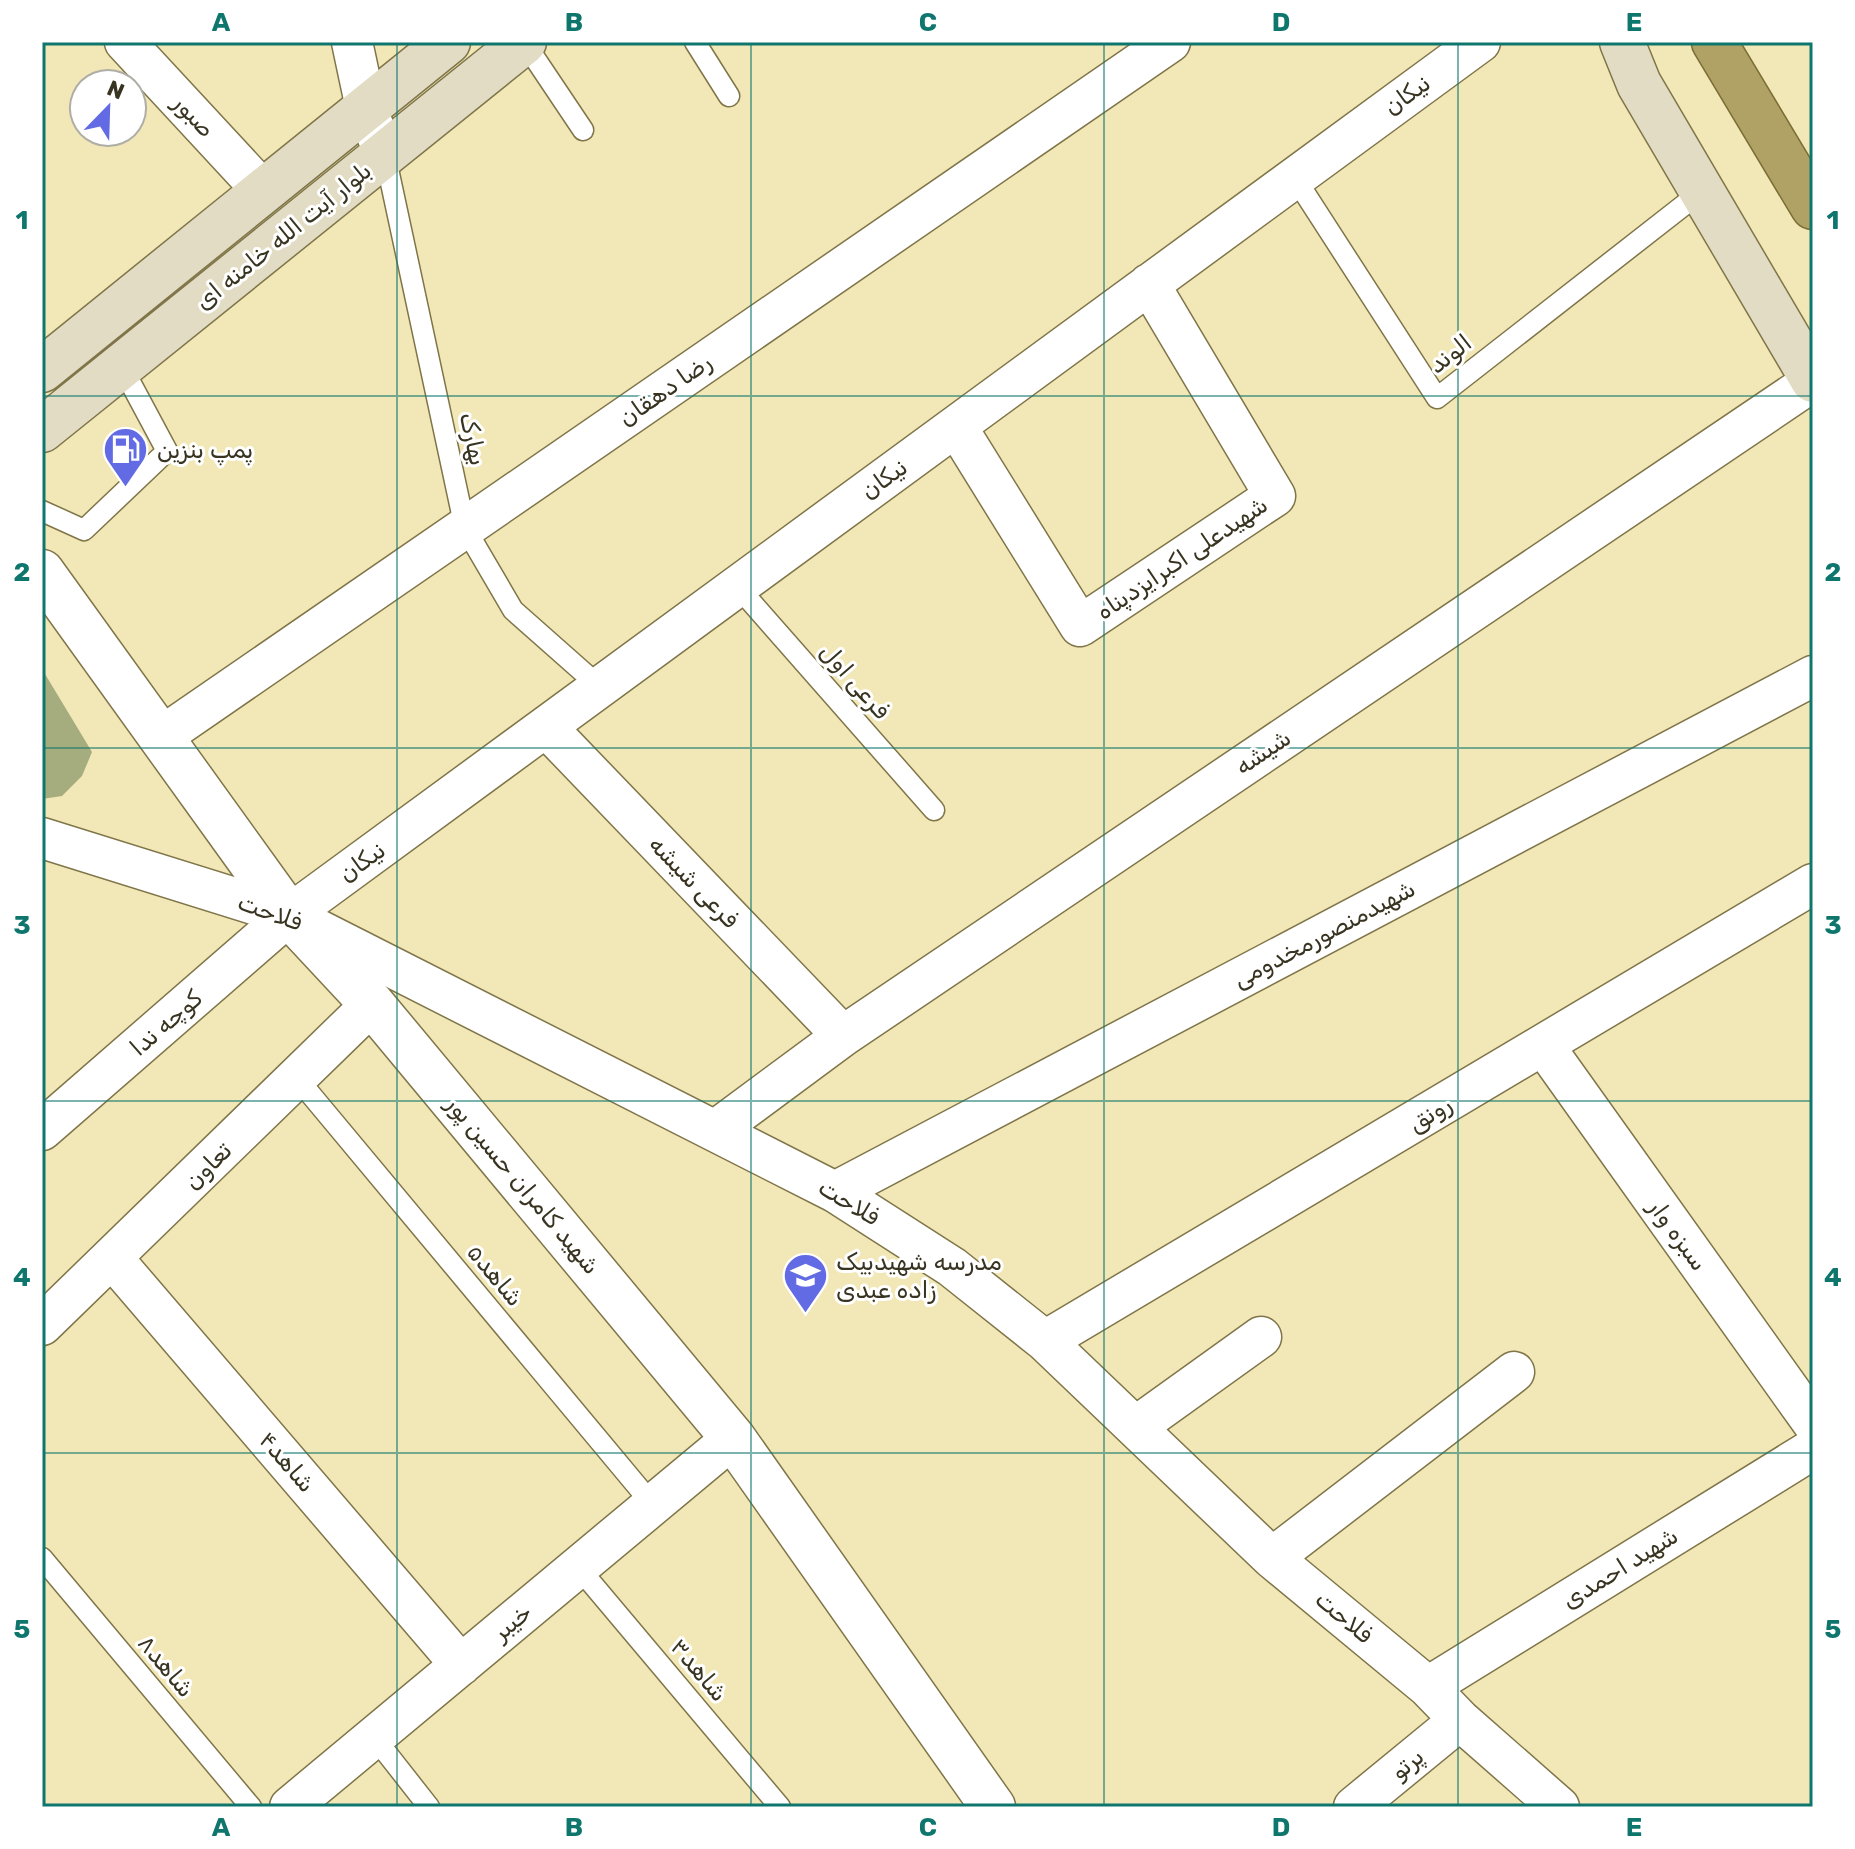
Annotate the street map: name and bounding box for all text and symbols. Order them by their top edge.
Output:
text: A [212,7,231,38]
text: B [565,7,583,38]
text: C [919,7,937,38]
text: D [1272,7,1290,38]
text: E [1626,7,1642,38]
north arrow [68,68,148,148]
street label: نیکان [1378,69,1436,121]
text: N [103,75,128,106]
street label: صبور [166,87,221,143]
street label: بلوار آیت الله خامنه ای [189,156,377,316]
text: 1 [16,205,28,236]
text: 1 [1827,205,1839,236]
street label: الوند [1423,329,1477,379]
street label: رضا دهقان [613,348,717,432]
street label: بهارک [454,410,492,468]
fuel station icon: پمپ بنزین [102,426,150,489]
place label: پمپ بنزین [157,436,253,466]
street label: نیکان [855,453,913,505]
street label: شهیدعلی اکبرایزدپناه [1091,490,1274,627]
text: 2 [14,557,30,588]
text: 2 [1825,557,1841,588]
street label: فرعی اول [814,637,896,725]
street label: شیشه [1230,723,1296,781]
street label: فرعی شیشه [643,830,745,934]
street label: نیکان [333,836,391,888]
street label: شهیدمنصورمخدومی [1228,874,1420,994]
street label: فلاحت [234,887,306,937]
text: 3 [13,910,31,941]
text: 3 [1824,910,1842,941]
street label: کوچه ندا [124,984,208,1062]
street label: شهید کامران حسین پور [438,1089,606,1281]
street label: رونق [1403,1090,1457,1138]
street label: تعاون [178,1136,238,1196]
street label: فلاحت [813,1173,885,1231]
street label: سبزه وار [1642,1192,1713,1276]
street label: شاهد۵ [461,1238,529,1312]
place label: مدرسه شهیدبیک زاده عبدی [836,1248,1002,1304]
school or university icon: مدرسه شهیدبیک زاده عبدی [781,1252,829,1315]
text: 4 [13,1262,31,1293]
text: 4 [1824,1262,1842,1293]
street label: شاهد۴ [253,1426,321,1498]
street label: شهید احمدی [1557,1521,1683,1615]
street label: فلاحت [1310,1585,1378,1649]
street label: خیبر [485,1598,537,1648]
text: 5 [14,1614,30,1645]
text: 5 [1825,1614,1841,1645]
street label: شاهد۸ [132,1629,200,1703]
street label: شاهد۳ [665,1633,733,1707]
street label: پرتو [1385,1742,1431,1787]
text: A [212,1812,231,1843]
text: B [565,1812,583,1843]
text: C [919,1812,937,1843]
text: D [1272,1812,1290,1843]
text: E [1626,1812,1642,1843]

